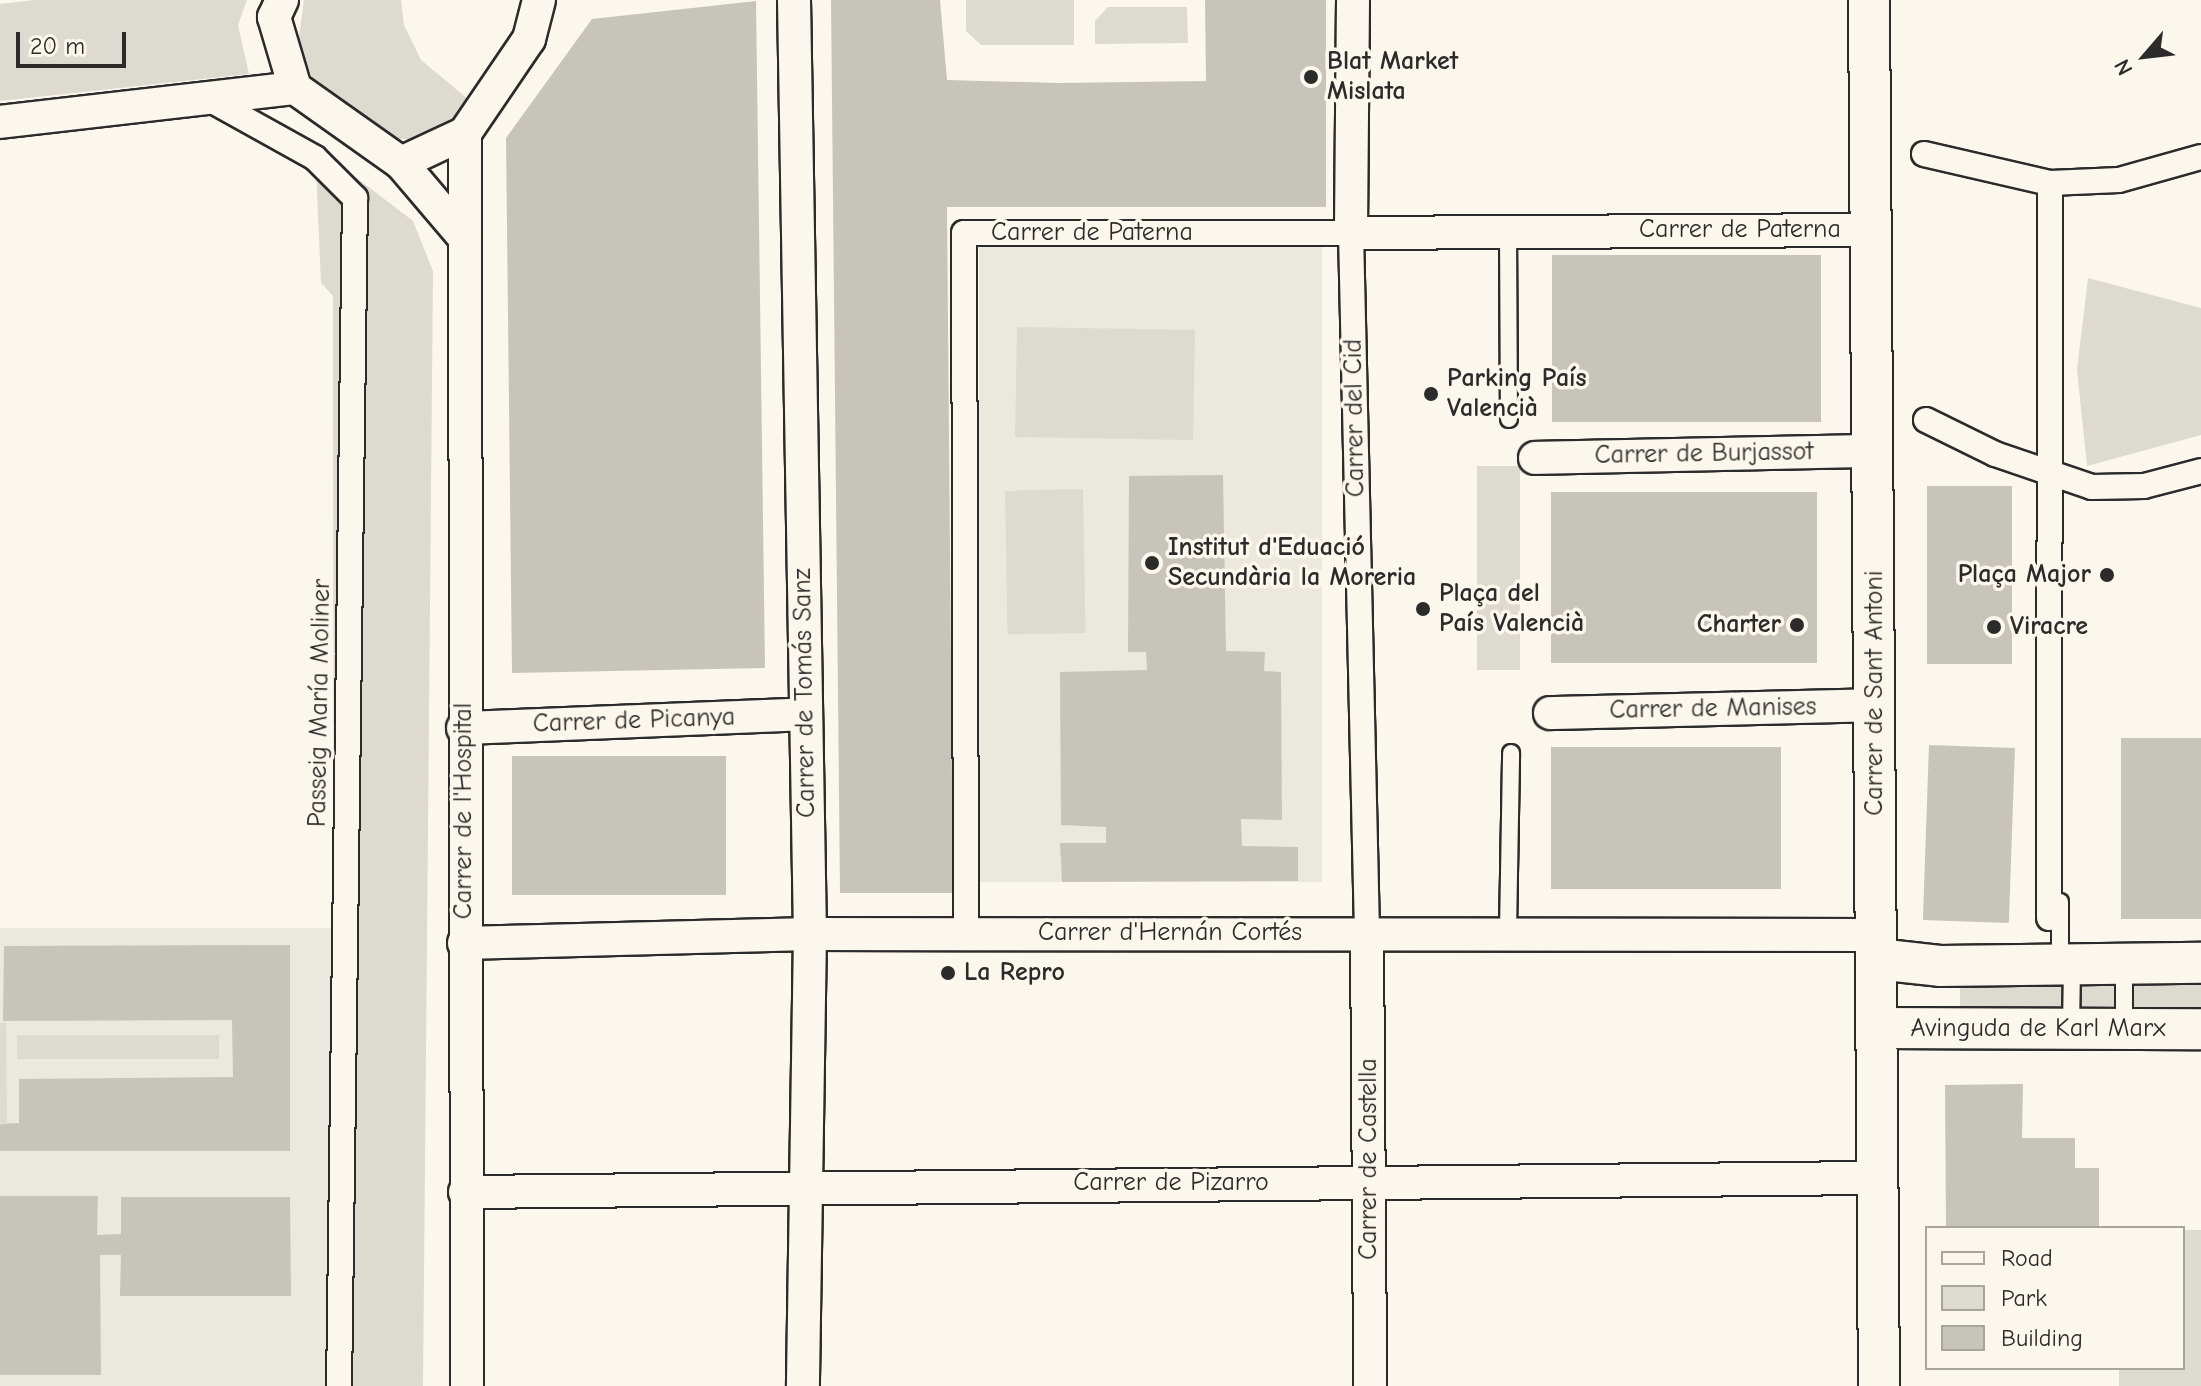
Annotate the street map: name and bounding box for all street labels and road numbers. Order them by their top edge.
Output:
street label: Carrer de Paterna [1639,214,1841,246]
street label: Carrer de Paterna [991,217,1193,249]
street label: Carrer del Cid [1338,339,1372,497]
street label: Carrer de Burjassot [1594,436,1814,472]
street label: Carrer de Tomás Sanz [787,568,823,818]
street label: Carrer de Sant Antoni [1859,570,1891,816]
street label: Passeig María Moliner [302,579,338,827]
street label: Carrer de Manises [1609,692,1817,726]
street label: Carrer de Picanya [532,702,736,740]
street label: Carrer de l'Hospital [448,703,480,919]
street label: Carrer d'Hernán Cortés [1038,917,1302,949]
street label: Avinguda de Karl Marx [1910,1013,2166,1045]
street label: Carrer de Castella [1353,1058,1385,1260]
street label: Carrer de Pizarro [1073,1167,1269,1199]

